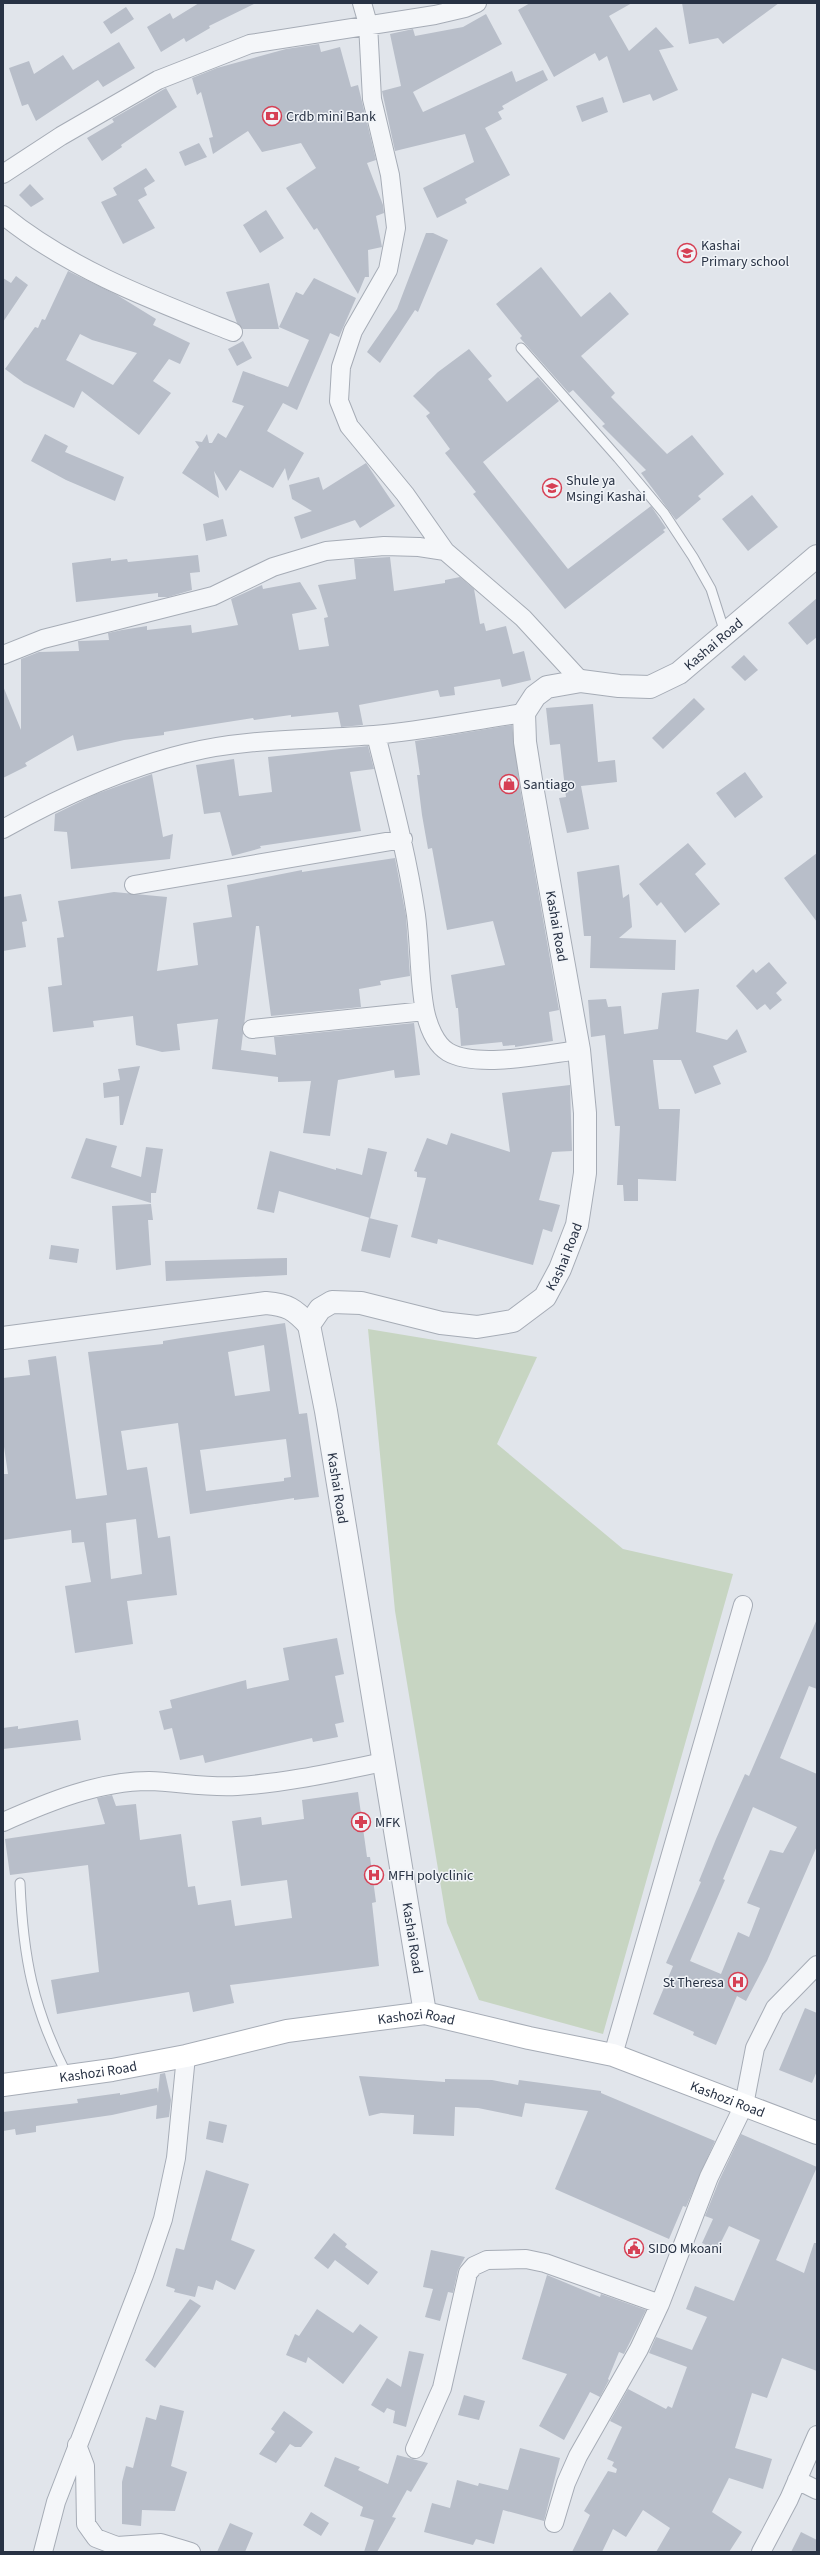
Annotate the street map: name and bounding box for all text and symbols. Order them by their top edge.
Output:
bank icon: Crdb mini Bank [261,105,283,127]
place label: Crdb mini Bank [286,107,376,127]
place label: Kashai Primary school [701,236,789,272]
school or university icon: Kashai Primary school [676,242,698,264]
place label: Shule ya Msingi Kashai [566,471,646,507]
school or university icon: Shule ya Msingi Kashai [541,477,563,499]
street label: Kashai Road [680,614,748,676]
shop icon: Santiago [498,773,520,795]
place label: Santiago [523,775,575,795]
street label: Kashai Road [540,889,572,963]
street label: Kashai Road [541,1220,588,1295]
street label: Kashai Road [322,1451,353,1525]
pharmacy icon: MFK [350,1811,372,1833]
place label: MFK [375,1813,401,1833]
hospital icon: MFH polyclinic [363,1864,385,1886]
place label: MFH polyclinic [388,1866,474,1886]
street label: Kashai Road [397,1901,428,1975]
hospital icon: St Theresa [727,1971,749,1993]
place label: St Theresa [663,1973,724,1993]
street label: Kashozi Road [376,2004,457,2031]
street label: Kashozi Road [58,2056,139,2088]
street label: Kashozi Road [687,2076,768,2123]
public building icon: SIDO Mkoani [623,2237,645,2259]
place label: SIDO Mkoani [648,2239,722,2259]

